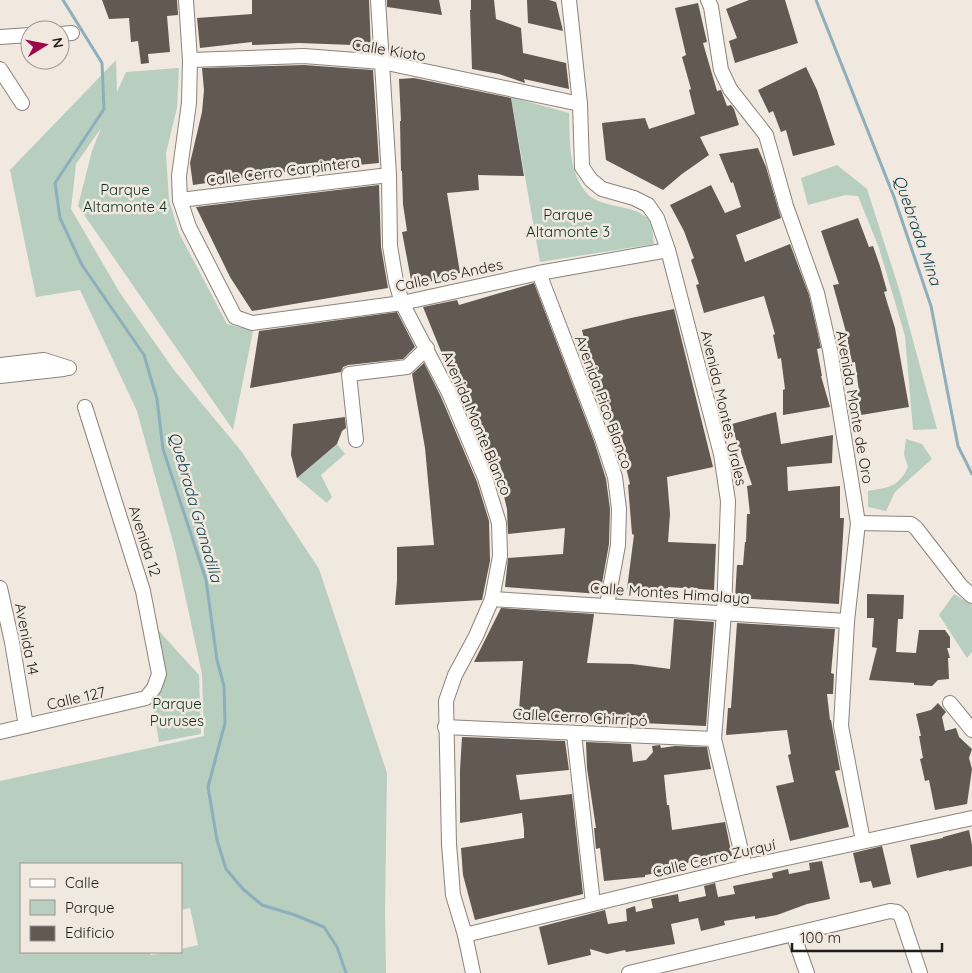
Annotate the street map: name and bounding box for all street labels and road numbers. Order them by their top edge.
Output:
street label: Calle Kioto [351,35,427,65]
street label: Calle Cerro Carpintera [205,152,361,190]
street label: Calle Los Andes [394,254,504,296]
street label: Avenida Montes Urales [697,329,751,487]
street label: Avenida Monte de Oro [832,329,878,485]
street label: Avenida Pico Blanco [571,333,637,471]
street label: Avenida Monte Blanco [438,348,516,498]
street label: Avenida 12 [125,503,165,579]
street label: Calle Montes Himalaya [590,578,750,608]
street label: Avenida 14 [11,601,43,677]
street label: Calle 127 [45,682,107,714]
street label: Calle Cerro Chirripó [512,704,648,730]
street label: Calle Cerro Zurquí [651,834,778,881]

